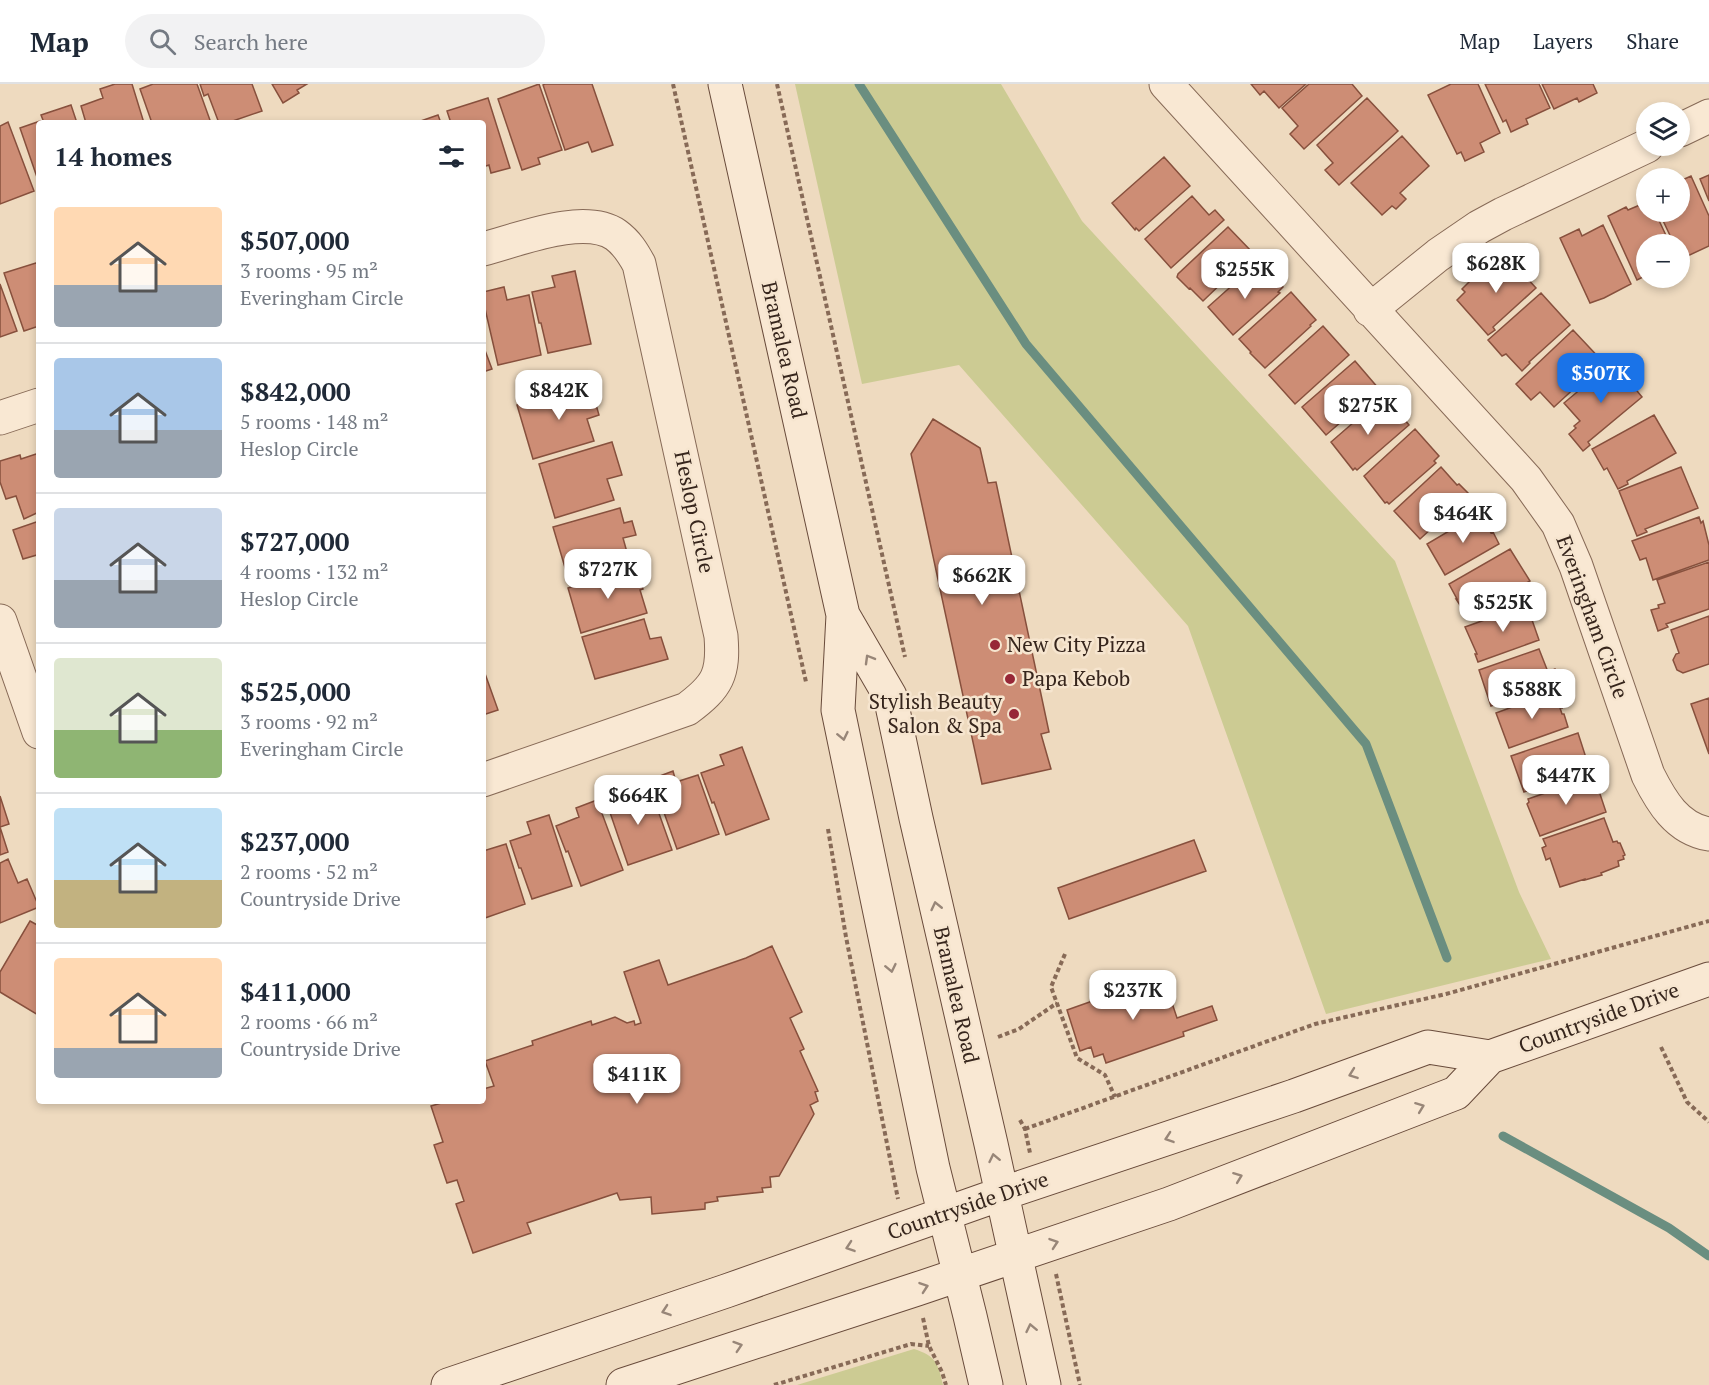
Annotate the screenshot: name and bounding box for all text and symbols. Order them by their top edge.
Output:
search box [125,14,545,68]
text: Map [30,23,89,60]
icon: search [146,25,179,58]
text: Search here [194,27,308,56]
text: Map [1459,27,1500,55]
text: Layers [1533,27,1593,55]
text: Share [1626,27,1679,55]
map controls [1636,102,1690,288]
button: layers [1636,102,1690,156]
text: 14 homes [54,139,172,173]
icon: filters [435,140,468,173]
button: + [1636,168,1690,222]
text: $507,000 [240,223,349,257]
icon: home [102,231,174,303]
button: − [1636,234,1690,288]
pin: $628K [1454,243,1538,294]
pin: $255K [1203,249,1287,300]
text: $628K [1466,249,1526,276]
text: $255K [1215,255,1275,282]
text: 3 rooms · 95 m² [240,257,378,284]
street label: Bramalea Road [756,279,814,421]
text: Everingham Circle [240,284,404,311]
pin: $507K [1559,353,1643,404]
text: $507K [1571,359,1631,386]
pin: $842K [517,370,601,421]
text: $842,000 [240,374,351,408]
text: $842K [529,376,589,403]
icon: home [102,382,174,454]
pin: $275K [1326,385,1410,436]
text: $275K [1338,391,1398,418]
text: 5 rooms · 148 m² [240,408,388,435]
text: Heslop Circle [240,435,359,462]
street label: Heslop Circle [668,448,722,576]
pin: $464K [1421,493,1505,544]
text: $464K [1433,499,1493,526]
text: $727,000 [240,524,349,558]
street label: Everingham Circle [1550,531,1635,702]
icon: home [102,532,174,604]
pin: $727K [566,549,650,600]
text: $727K [578,555,638,582]
pin: $662K [940,555,1024,606]
text: 4 rooms · 132 m² [240,558,388,585]
text: $662K [952,561,1012,588]
pin: $525K [1461,582,1545,633]
text: Heslop Circle [240,585,359,612]
text: $525K [1473,588,1533,615]
place label: New City Pizza [1007,630,1146,658]
marker: New City Pizza [988,638,1002,652]
one-way arrow [864,655,876,665]
place label: Papa Kebob [1022,664,1130,692]
pin: $588K [1490,669,1574,720]
marker: Papa Kebob [1003,672,1017,686]
text: $525,000 [240,674,351,708]
text: $588K [1502,675,1562,702]
icon: home [102,682,174,754]
place label: Stylish Beauty Salon & Spa [869,687,1002,739]
marker: Stylish Beauty Salon & Spa [1007,707,1021,721]
text: 3 rooms · 92 m² [240,708,378,735]
one-way arrow [836,731,849,741]
text: Everingham Circle [240,735,404,762]
pin: $447K [1524,755,1608,806]
text: $447K [1536,761,1596,788]
pin: $664K [596,775,680,826]
text: $664K [608,781,668,808]
text: $237,000 [240,824,349,858]
icon: home [102,832,174,904]
text: 2 rooms · 52 m² [240,858,378,885]
text: Countryside Drive [240,885,401,912]
one-way arrow [930,901,943,911]
street label: Bramalea Road [928,924,986,1066]
one-way arrow [884,963,897,973]
pin: $237K [1091,970,1175,1021]
text: $411,000 [240,974,351,1008]
street label: Countryside Drive [1515,975,1683,1059]
text: $237K [1103,976,1163,1003]
icon: home [102,982,174,1054]
text: 2 rooms · 66 m² [240,1008,378,1035]
text: Countryside Drive [240,1035,401,1062]
pin: $411K [595,1054,679,1105]
text: $411K [607,1060,667,1087]
one-way arrow [1348,1066,1359,1079]
one-way arrow [1414,1102,1425,1114]
one-way arrow [1164,1130,1175,1143]
one-way arrow [988,1153,1001,1163]
street label: Countryside Drive [883,1164,1052,1246]
one-way arrow [1232,1172,1243,1185]
one-way arrow [1048,1237,1059,1250]
one-way arrow [845,1239,856,1252]
one-way arrow [918,1281,929,1294]
one-way arrow [661,1304,672,1316]
one-way arrow [1026,1323,1039,1333]
one-way arrow [732,1341,743,1354]

